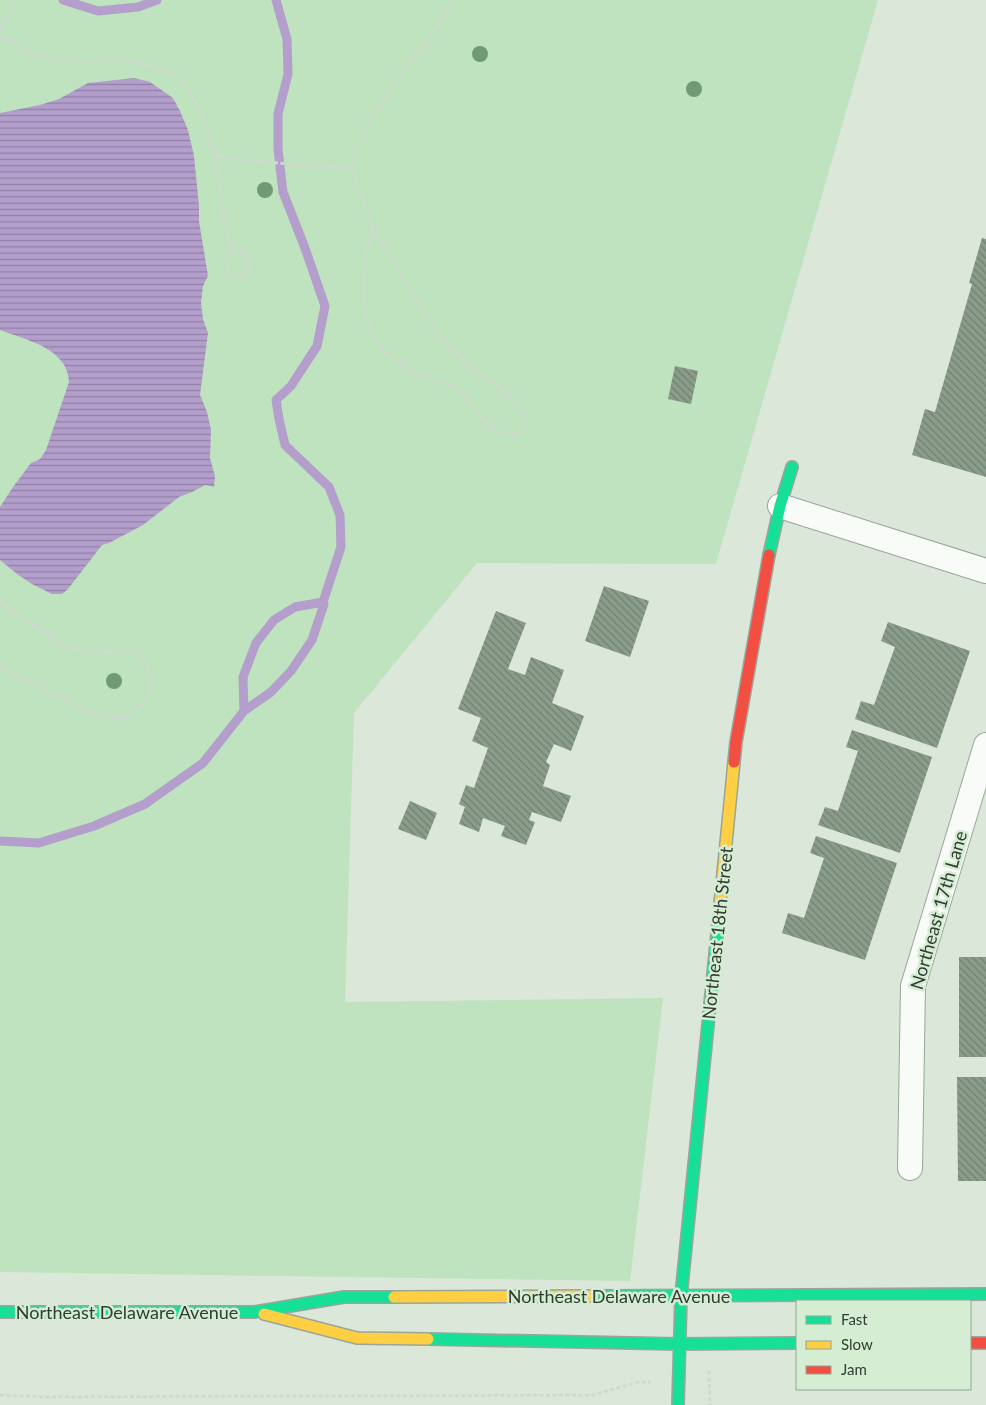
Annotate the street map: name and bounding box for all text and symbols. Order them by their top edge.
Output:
street label: Northeast 17th Lane [905,828,971,992]
street label: Northeast 18th Street [697,845,737,1020]
street label: Northeast Delaware Avenue [508,1285,730,1307]
legend [796,1300,971,1390]
street label: Northeast Delaware Avenue [16,1301,238,1323]
text: Fast [841,1310,868,1328]
text: Slow [841,1335,873,1353]
text: Jam [841,1360,867,1378]

